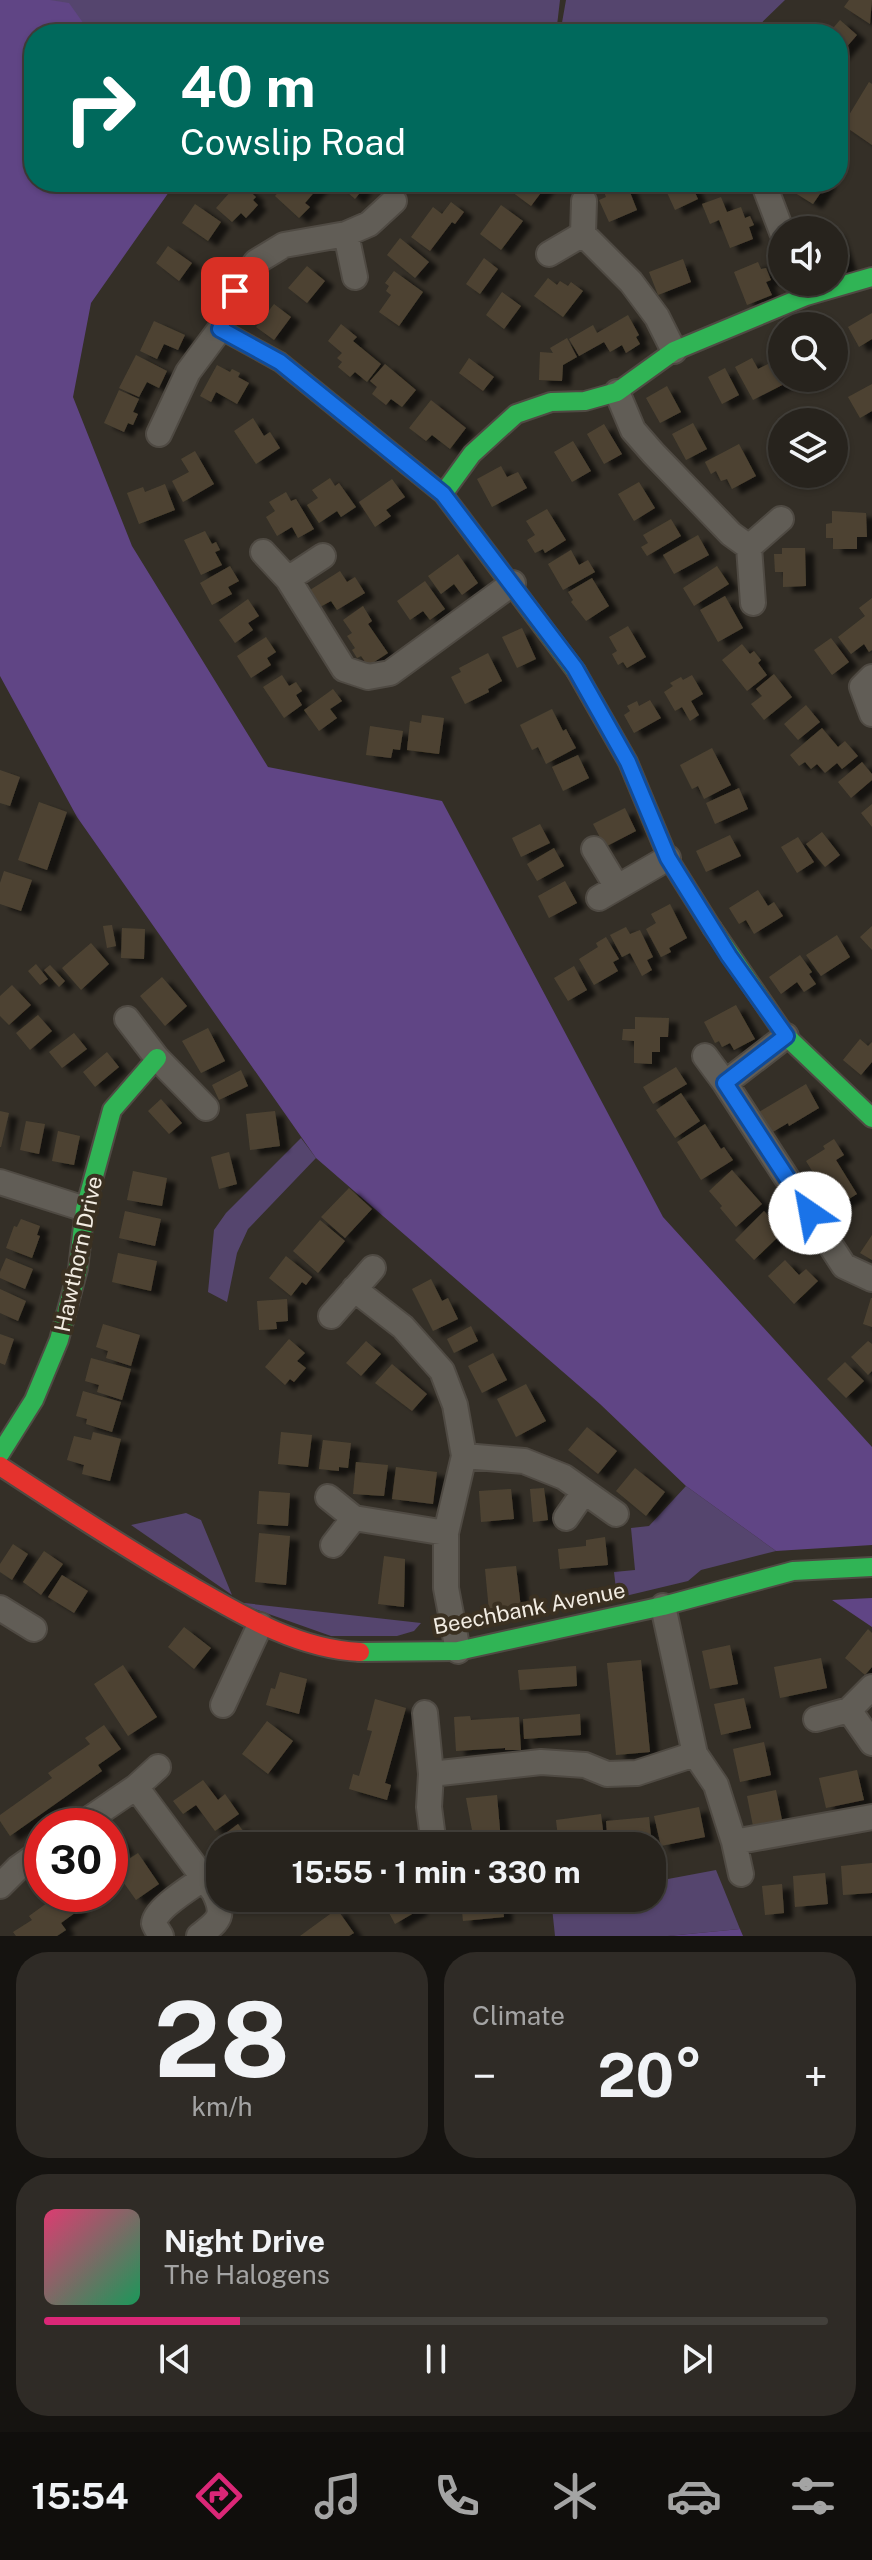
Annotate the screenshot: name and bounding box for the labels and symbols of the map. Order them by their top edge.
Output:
pin [201,257,269,325]
position arrow [768,1171,852,1255]
street label: Hawthorn Drive [49,1174,107,1334]
street label: Beechbank Avenue [431,1577,627,1639]
speed limit sign: 30 [24,1808,128,1912]

